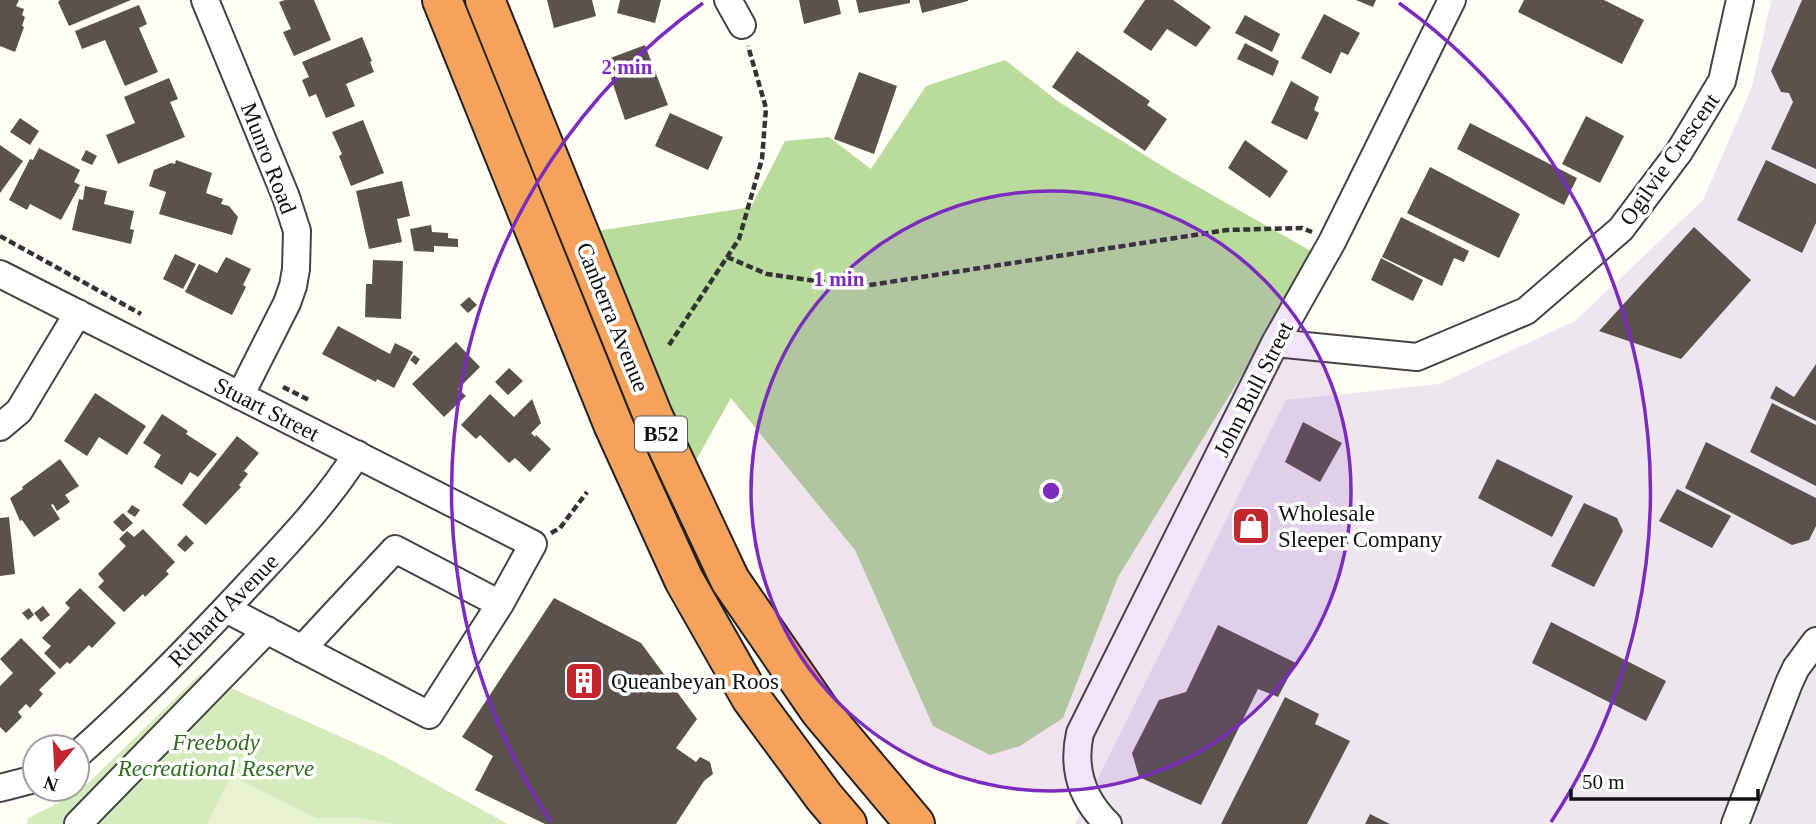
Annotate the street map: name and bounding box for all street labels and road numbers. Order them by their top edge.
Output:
street label: Ogilvie Crescent [1615,88,1725,230]
street label: Munro Road [236,99,301,218]
street label: Canberra Avenue [571,239,654,395]
street label: John Bull Street [1209,317,1299,461]
street label: Stuart Street [210,372,324,447]
road number: B52 [635,416,687,452]
street label: Richard Avenue [163,549,283,672]

